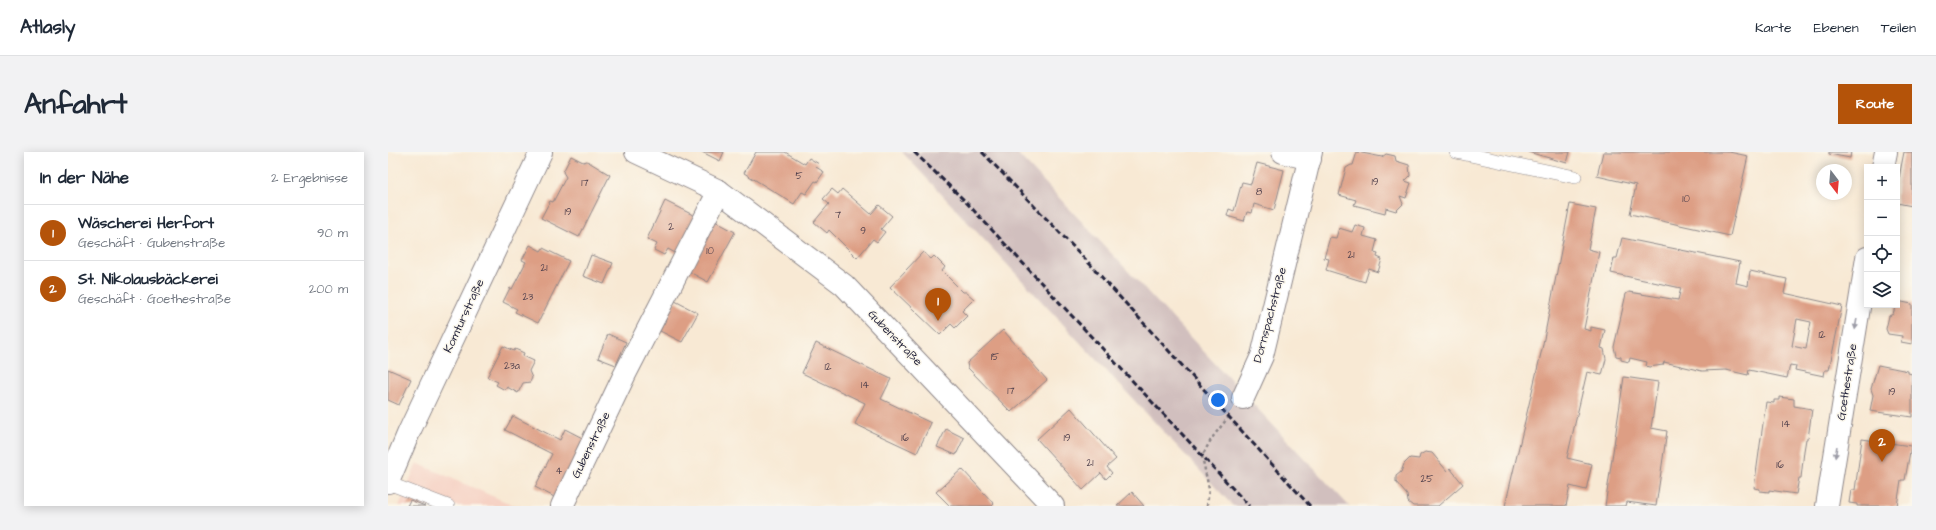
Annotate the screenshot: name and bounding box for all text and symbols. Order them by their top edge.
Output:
text: Atlasly [20,14,75,41]
text: Karte [1755,18,1792,38]
text: Ebenen [1814,18,1859,38]
text: Teilen [1881,18,1916,38]
button: Route [1838,84,1912,124]
text: Anfahrt [24,85,127,124]
north arrow [1816,164,1852,200]
map controls [1864,164,1900,308]
button: + [1864,164,1900,200]
text: In der Nähe [40,166,129,190]
text: 2 Ergebnisse [271,169,348,187]
house number: 5 [795,169,803,183]
house number: 19 [1372,175,1379,189]
house number: 17 [581,176,589,190]
house number: 8 [1256,185,1263,199]
house number: 10 [1682,192,1690,206]
button: − [1864,200,1900,236]
house number: 19 [565,205,572,219]
house number: 7 [835,208,841,222]
text: Wäscherei Herfort [78,213,214,234]
house number: 2 [668,220,674,234]
text: 1 [52,224,54,242]
text: 90 m [317,224,348,242]
house number: 9 [860,224,866,238]
text: Geschäft · Gubenstraße [78,234,225,252]
button: locate [1864,236,1900,272]
house number: 10 [706,244,714,258]
house number: 21 [1347,248,1355,262]
house number: 21 [540,261,548,275]
street label: Dornspachstraße [1249,265,1291,365]
text: St. Nikolausbäckerei [78,269,218,290]
button: layers [1864,272,1900,308]
street label: Komturstraße [439,276,489,356]
text: 2 [49,280,57,298]
text: 200 m [309,280,348,298]
pin: 1 [925,288,951,321]
text: Geschäft · Goethestraße [78,290,231,308]
house number: 23 [523,290,533,304]
street label: Gubenstraße [864,306,927,370]
one-way arrow [1853,318,1859,330]
house number: 12 [1818,328,1826,342]
street label: Goethestraße [1833,342,1862,422]
house number: 15 [991,350,999,364]
house number: 23a [504,359,520,373]
house number: 12 [824,360,832,374]
house number: 14 [861,378,869,392]
house number: 17 [1007,384,1015,398]
house number: 19 [1889,385,1896,399]
your location [1208,390,1228,410]
street label: Gubenstraße [568,408,615,481]
house number: 14 [1782,417,1790,431]
pin: 2 [1869,429,1895,462]
house number: 16 [901,431,909,445]
house number: 19 [1064,431,1071,445]
one-way arrow [1833,446,1839,458]
house number: 21 [1086,456,1094,470]
house number: 16 [1776,458,1784,472]
house number: 4 [556,464,563,478]
house number: 25 [1421,472,1433,486]

